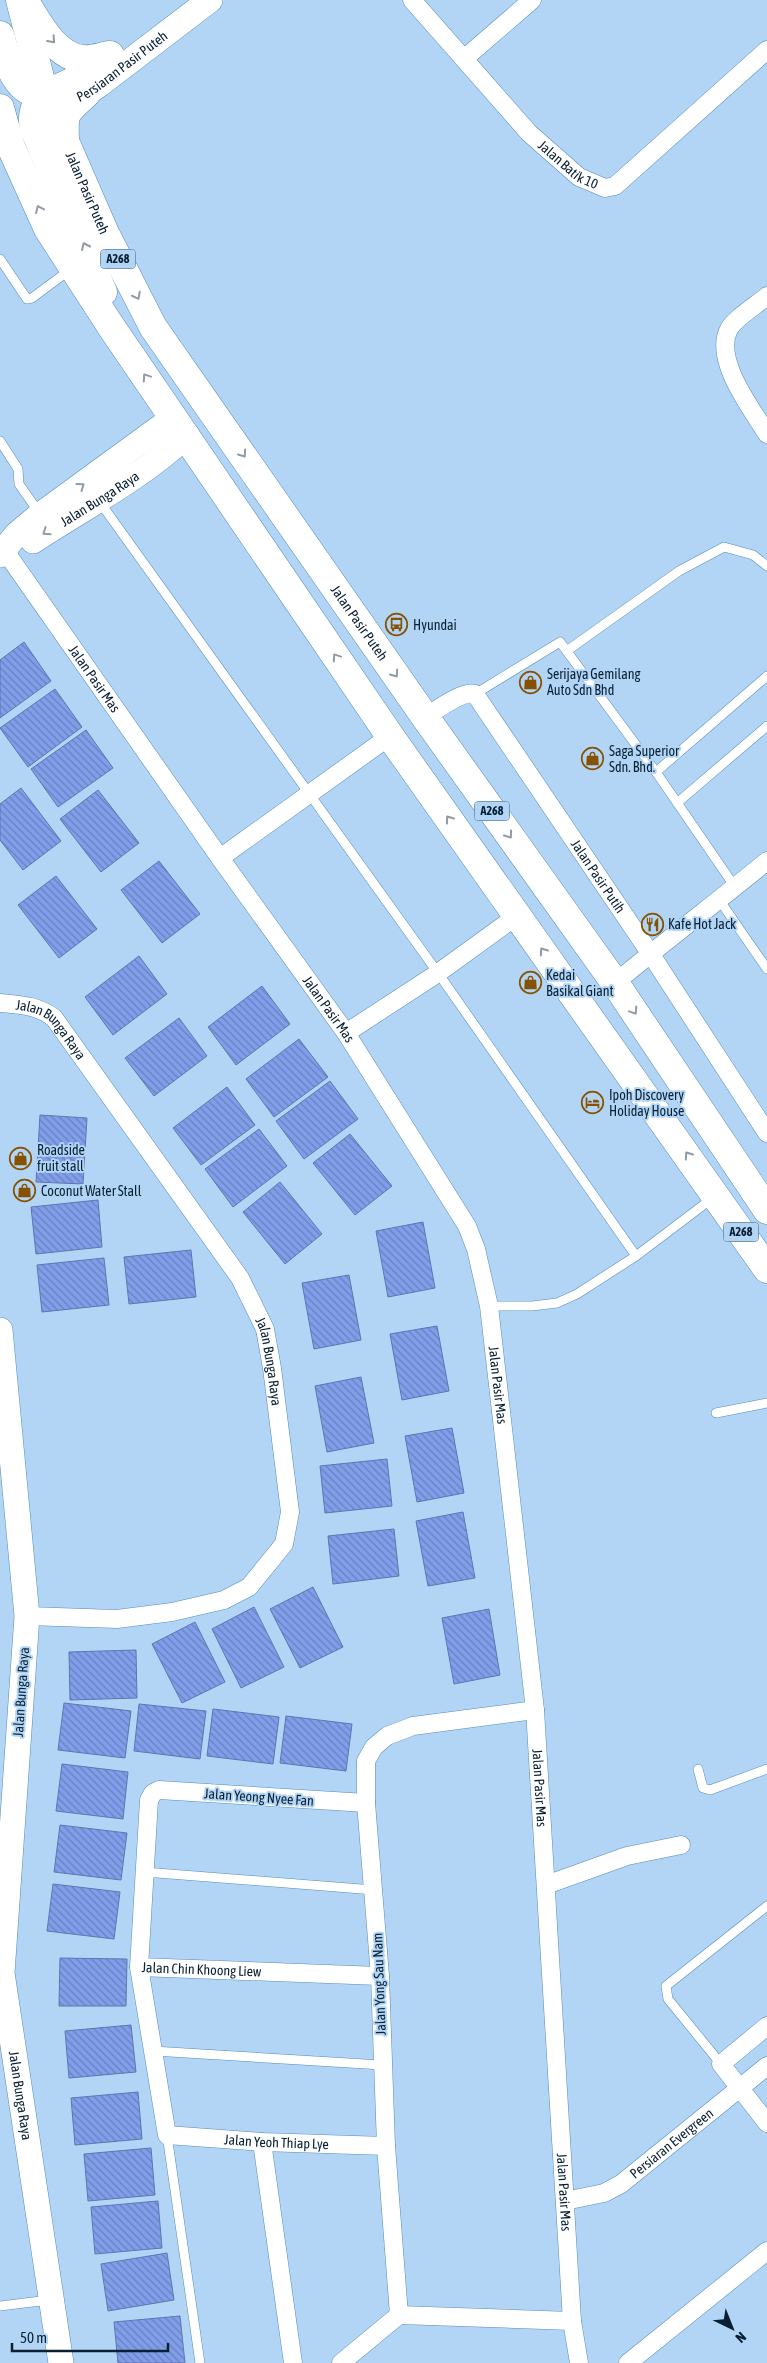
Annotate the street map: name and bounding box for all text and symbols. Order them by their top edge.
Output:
street label: Persiaran Pasir Puteh [74,27,171,105]
one-way arrow [46,34,55,43]
street label: Jalan Batik 10 [535,137,601,192]
street label: Jalan Pasir Puteh [63,149,112,236]
one-way arrow [35,205,46,214]
one-way arrow [80,242,91,251]
road number: A268 [100,250,136,268]
one-way arrow [131,291,141,300]
one-way arrow [143,373,152,383]
one-way arrow [237,448,246,458]
street label: Jalan Bunga Raya [57,468,142,530]
one-way arrow [75,483,84,491]
one-way arrow [43,526,52,535]
street label: Jalan Pasir Puteh [328,582,391,664]
bus stop icon: Hyundai [385,613,409,637]
place label: Hyundai [413,617,457,633]
street label: Jalan Pasir Mas [66,642,123,715]
one-way arrow [333,653,342,663]
place label: Serijaya Gemilang Auto Sdn Bhd [547,666,640,698]
one-way arrow [389,668,398,678]
shop icon: Serijaya Gemilang Auto Sdn Bhd [519,670,543,694]
place label: Saga Superior Sdn. Bhd. [609,743,680,775]
shop icon: Saga Superior Sdn. Bhd. [581,747,605,771]
road number: A268 [474,801,510,820]
one-way arrow [447,816,455,825]
one-way arrow [504,829,512,838]
street label: Jalan Pasir Putih [568,836,629,916]
restaurant icon: Kafe Hot Jack [640,912,664,936]
place label: Kafe Hot Jack [668,916,736,932]
one-way arrow [540,948,549,957]
place label: Kedai Basikal Giant [546,967,614,999]
shop icon: Kedai Basikal Giant [518,971,542,995]
street label: Jalan Pasir Mas [299,973,358,1045]
street label: Jalan Bunga Raya [15,997,89,1063]
one-way arrow [628,1005,637,1014]
place label: Ipoh Discovery Holiday House [609,1087,684,1119]
hotel icon: Ipoh Discovery Holiday House [581,1091,605,1115]
place label: Roadside fruit stall [37,1142,85,1174]
shop icon: Roadside fruit stall [9,1146,33,1170]
one-way arrow [685,1152,694,1161]
shop icon: Coconut Water Stall [13,1179,37,1203]
place label: Coconut Water Stall [41,1183,142,1199]
road number: A268 [724,1222,758,1242]
street label: Jalan Bunga Raya [252,1314,285,1407]
street label: Jalan Pasir Mas [486,1345,510,1425]
street label: Jalan Bunga Raya [10,1647,32,1737]
street label: Jalan Pasir Mas [529,1748,550,1827]
street label: Jalan Yeong Nyee Fan [204,1785,314,1809]
street label: Jalan Yong Sau Nam [369,1932,389,2036]
street label: Jalan Chin Khoong Liew [141,1959,262,1980]
street label: Jalan Bunga Raya [6,2050,35,2141]
street label: Persiaran Evergreen [627,2105,716,2182]
street label: Jalan Yeoh Thiap Lye [223,2131,329,2152]
street label: Jalan Pasir Mas [554,2153,575,2232]
north arrow [707,2303,757,2353]
scale bar [12,2320,169,2352]
text: 50 m [20,2329,47,2346]
text: N [732,2329,749,2346]

